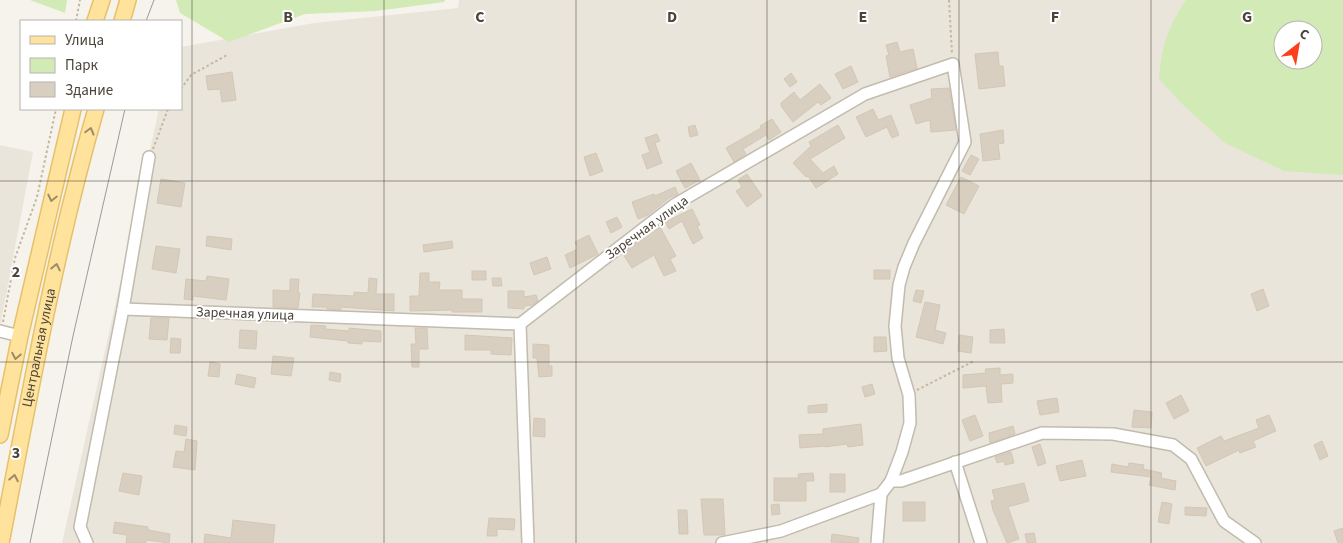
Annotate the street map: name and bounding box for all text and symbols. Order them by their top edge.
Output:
text: B [283,6,293,28]
text: C [475,6,485,28]
text: D [667,6,677,28]
text: E [859,6,867,28]
text: F [1051,6,1059,28]
text: G [1242,6,1252,28]
legend [20,20,182,110]
north arrow [1273,20,1323,70]
text: С [1296,24,1313,45]
text: Улица [65,30,104,51]
text: Парк [65,55,99,76]
text: Здание [65,80,113,101]
one-way arrow [84,127,95,136]
street label: Заречная улица [601,191,693,265]
one-way arrow [47,194,58,203]
text: 2 [12,261,20,283]
one-way arrow [51,263,61,272]
street label: Центральная улица [17,286,61,409]
street label: Заречная улица [196,302,294,326]
one-way arrow [11,352,22,361]
text: 3 [12,442,20,464]
one-way arrow [8,474,18,482]

